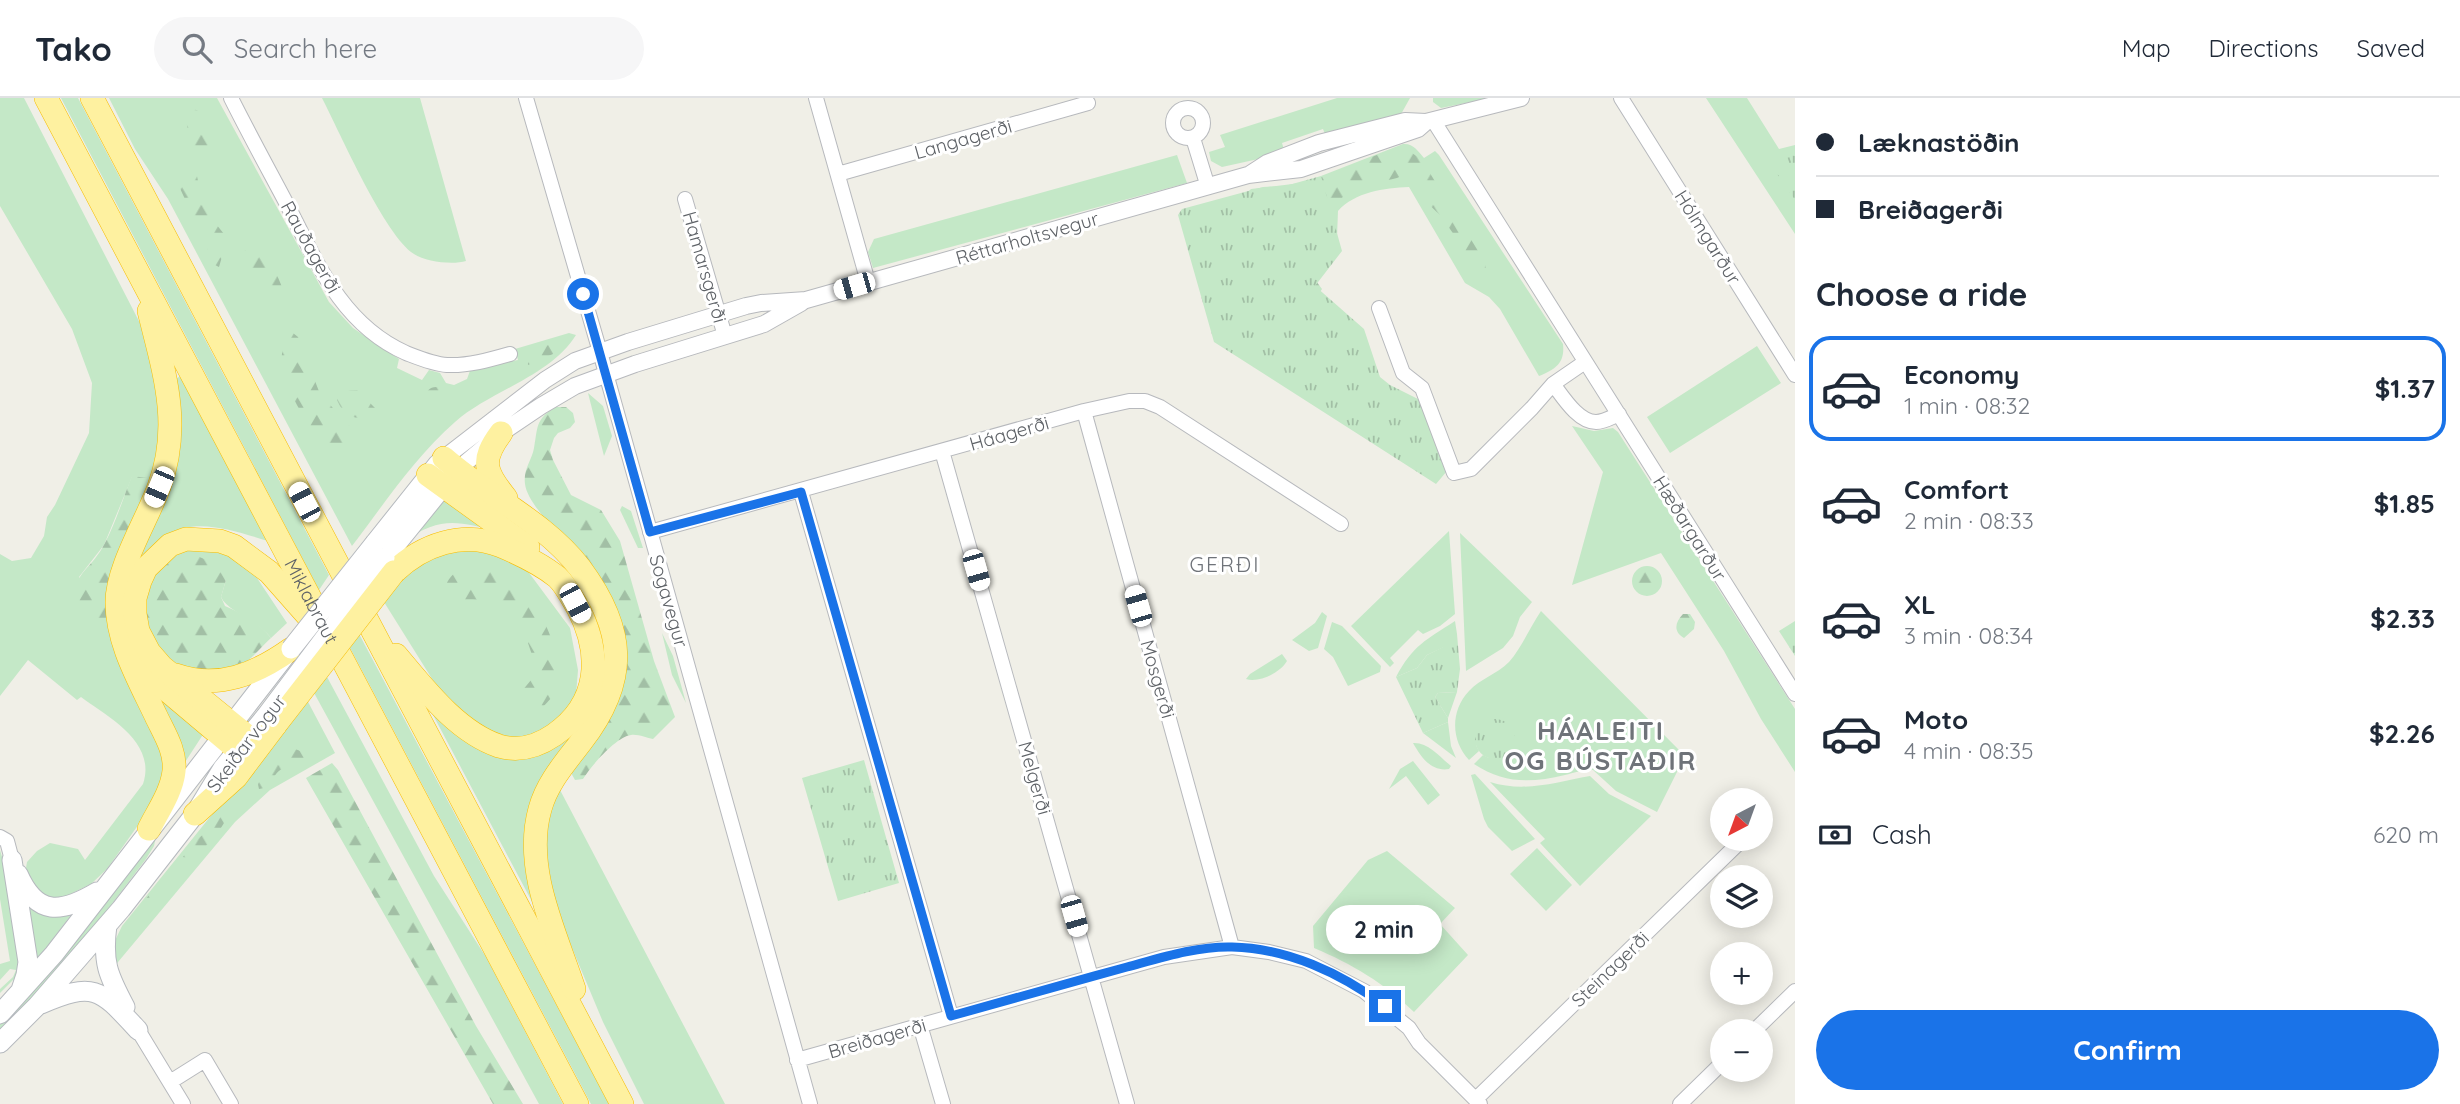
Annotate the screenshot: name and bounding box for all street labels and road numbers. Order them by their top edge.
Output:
street label: Langagerði [911,114,1015,164]
street label: Hólmgarður [1670,185,1747,289]
street label: Rauðagerði [276,197,346,297]
street label: Réttarholtsvegur [953,206,1102,270]
street label: Hamarsgerði [678,209,732,325]
street label: Háagerði [967,410,1051,456]
street label: Hæðargarður [1648,471,1732,586]
street label: Sogavegur [644,552,694,651]
street label: Miklabraut [279,554,344,648]
street label: Mosgerði [1135,637,1181,721]
street label: Skeiðarvogur [201,688,291,797]
street label: Melgerði [1013,739,1057,817]
street label: Steinagerði [1566,926,1654,1012]
street label: Breiðagerði [825,1013,929,1063]

